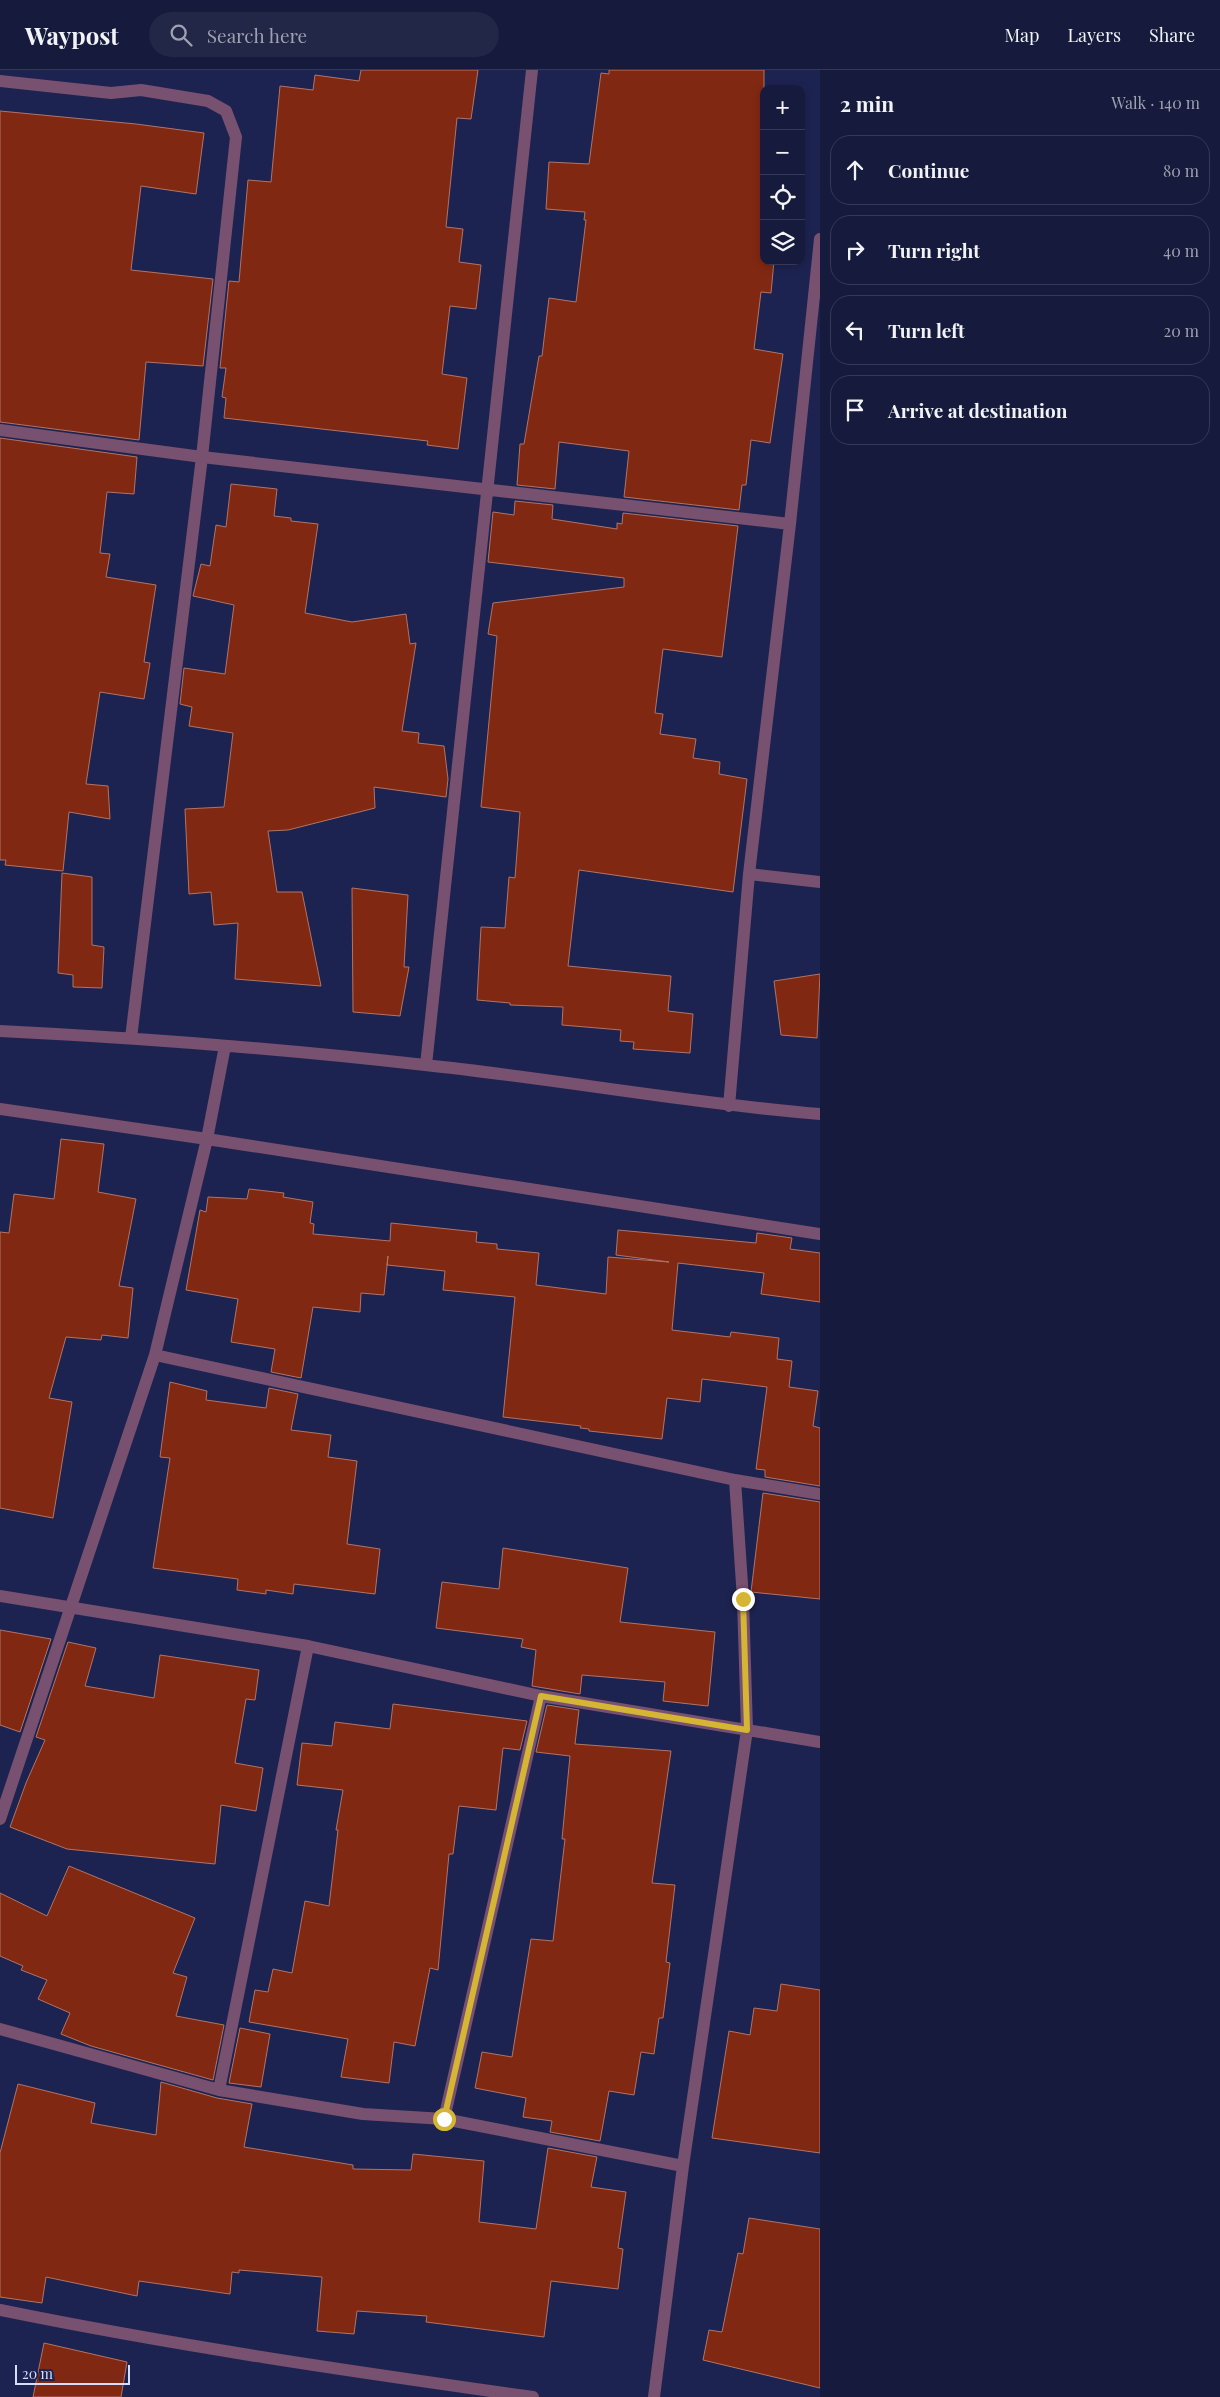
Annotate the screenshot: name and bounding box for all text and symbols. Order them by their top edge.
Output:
search box [149,12,499,57]
text: Waypost [25,19,119,51]
icon: search [167,21,195,49]
text: Search here [207,22,307,48]
text: Map [1004,23,1039,47]
text: Layers [1067,23,1121,47]
text: Share [1149,23,1195,47]
map controls [760,85,805,265]
button: + [760,85,805,130]
text: 2 min [840,89,894,117]
text: Walk · 140 m [1111,92,1200,113]
button: − [760,130,805,175]
icon: ahead [841,156,869,184]
text: Continue [888,157,969,183]
text: 80 m [1163,160,1199,181]
button: locate [760,175,805,220]
button: layers [760,220,805,265]
icon: right [841,236,869,264]
text: Turn right [888,237,980,263]
text: 40 m [1163,240,1199,261]
icon: left [841,316,869,344]
text: Turn left [888,317,965,343]
text: 20 m [1164,320,1199,341]
icon: arrive [841,396,869,424]
text: Arrive at destination [888,397,1068,423]
route end [732,1588,755,1611]
route start [433,2108,456,2131]
scale bar [15,2362,130,2385]
text: 20 m [22,2364,53,2383]

